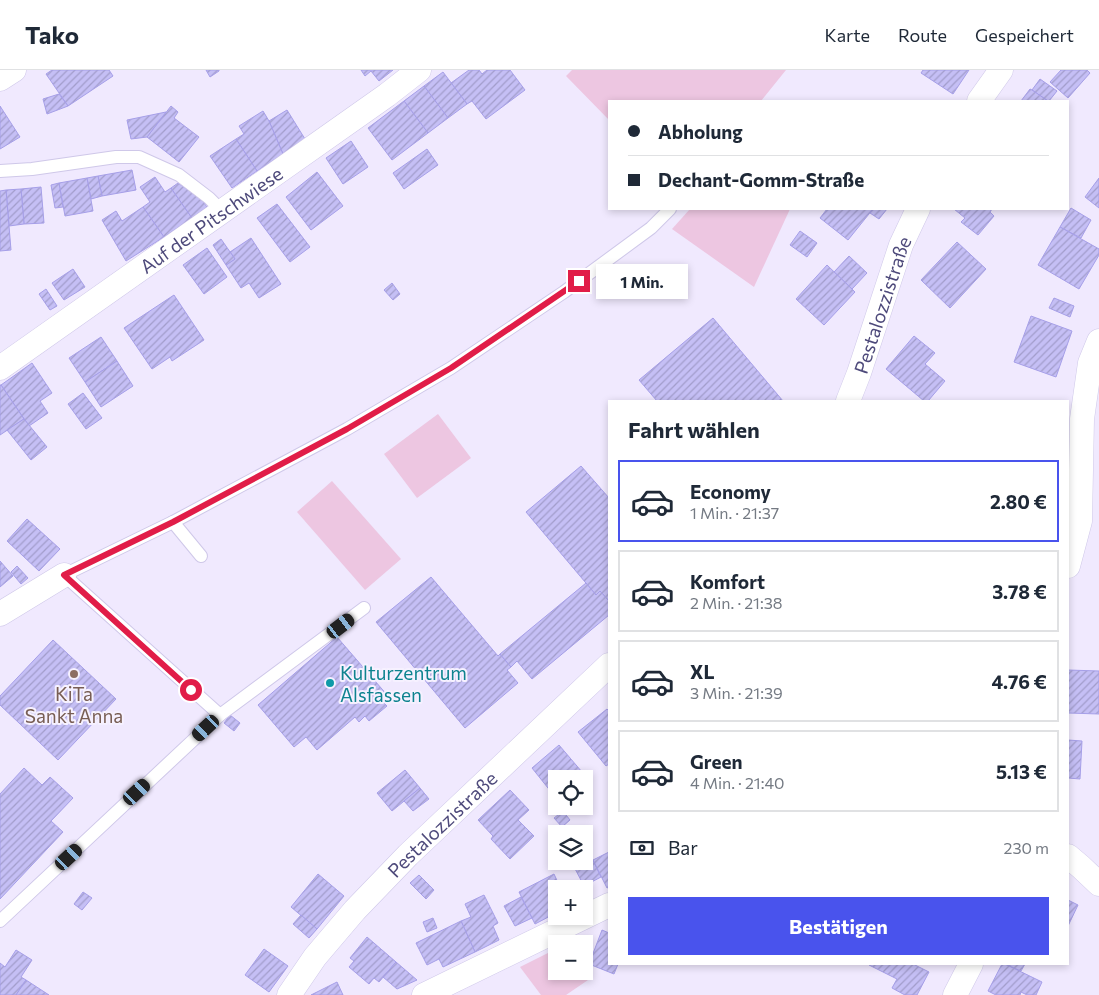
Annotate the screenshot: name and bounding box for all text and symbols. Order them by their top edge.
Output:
text: Tako [25,20,79,49]
text: Karte [825,24,870,46]
text: Route [898,24,947,46]
text: Gespeichert [975,24,1074,46]
text: Abholung [658,120,743,143]
street label: Auf der Pitschwiese [135,161,287,277]
text: Dechant-Gomm-Straße [658,168,864,191]
street label: Pestalozzistraße [848,232,915,376]
callout: 1 Min. [596,264,689,298]
route end [568,270,590,292]
text: 1 Min. [620,272,664,291]
text: Fahrt wählen [628,416,760,443]
icon: car [630,479,675,524]
text: Economy [690,480,771,503]
text: 2.80 € [990,490,1047,513]
text: 1 Min. · 21:37 [690,503,779,522]
icon: car [630,569,675,614]
text: Komfort [690,570,765,593]
text: 3.78 € [992,580,1047,603]
text: 2 Min. · 21:38 [690,593,783,612]
car [324,611,357,641]
icon: car [630,659,675,704]
text: XL [690,660,715,683]
place label: Kulturzentrum Alsfassen [340,661,467,706]
marker: KiTa Sankt Anna [68,668,80,680]
text: 4.76 € [992,670,1047,693]
marker: Kulturzentrum Alsfassen [324,677,336,689]
route start [180,679,202,701]
place label: KiTa Sankt Anna [25,682,123,727]
text: 3 Min. · 21:39 [690,683,783,702]
car [189,712,222,744]
icon: car [630,749,675,794]
text: Green [690,750,742,773]
text: 5.13 € [996,760,1047,783]
street label: Pestalozzistraße [382,766,501,882]
map controls [548,770,593,980]
button: locate [548,770,593,815]
text: 4 Min. · 21:40 [690,773,784,792]
car [120,776,153,808]
button: layers [548,825,593,870]
icon: cash [628,834,656,862]
text: Bar [668,836,698,859]
text: 230 m [1004,838,1049,857]
car [52,841,85,873]
button: + [548,880,593,925]
button: Bestätigen [628,897,1049,955]
button: − [548,935,593,980]

